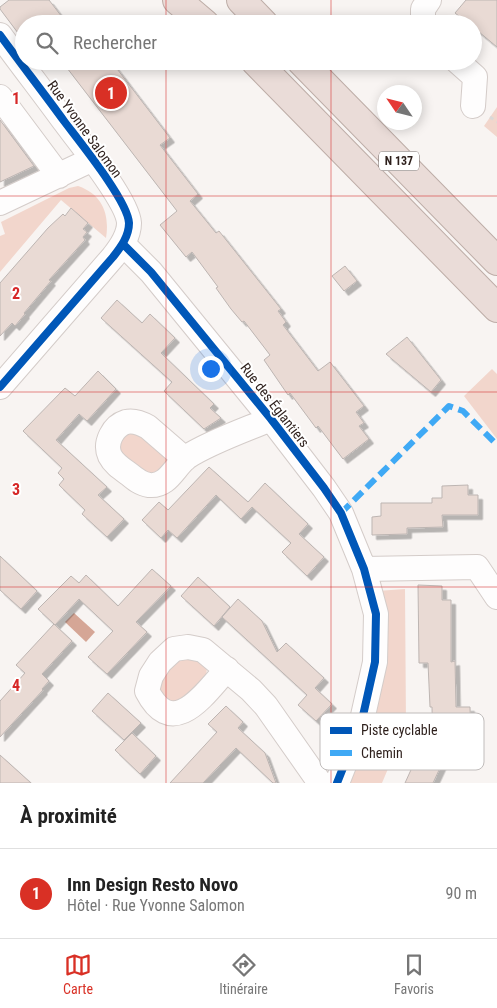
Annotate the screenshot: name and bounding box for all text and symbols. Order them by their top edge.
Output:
search box [15,15,482,70]
icon: search [33,29,61,57]
text: Rechercher [73,31,157,54]
pin: 1 [95,74,127,112]
street label: Rue Yvonne Salomon [44,77,126,181]
north arrow [377,85,422,130]
text: 1 [12,89,20,108]
road number: N 137 [379,152,419,170]
text: 2 [12,284,20,303]
your location [198,356,224,382]
street label: Rue des Églantiers [237,359,314,450]
text: 3 [12,480,20,499]
text: 4 [12,676,20,695]
legend [320,713,484,770]
text: Piste cyclable [361,722,438,738]
text: Chemin [361,745,403,761]
text: À proximité [20,804,117,828]
text: Inn Design Resto Novo [67,873,238,896]
text: 1 [32,884,40,903]
text: 90 m [445,884,477,903]
text: Hôtel · Rue Yvonne Salomon [67,896,245,915]
tab: Carte [63,951,93,997]
tab: Itinéraire [219,951,268,997]
tab: Favoris [394,951,434,997]

